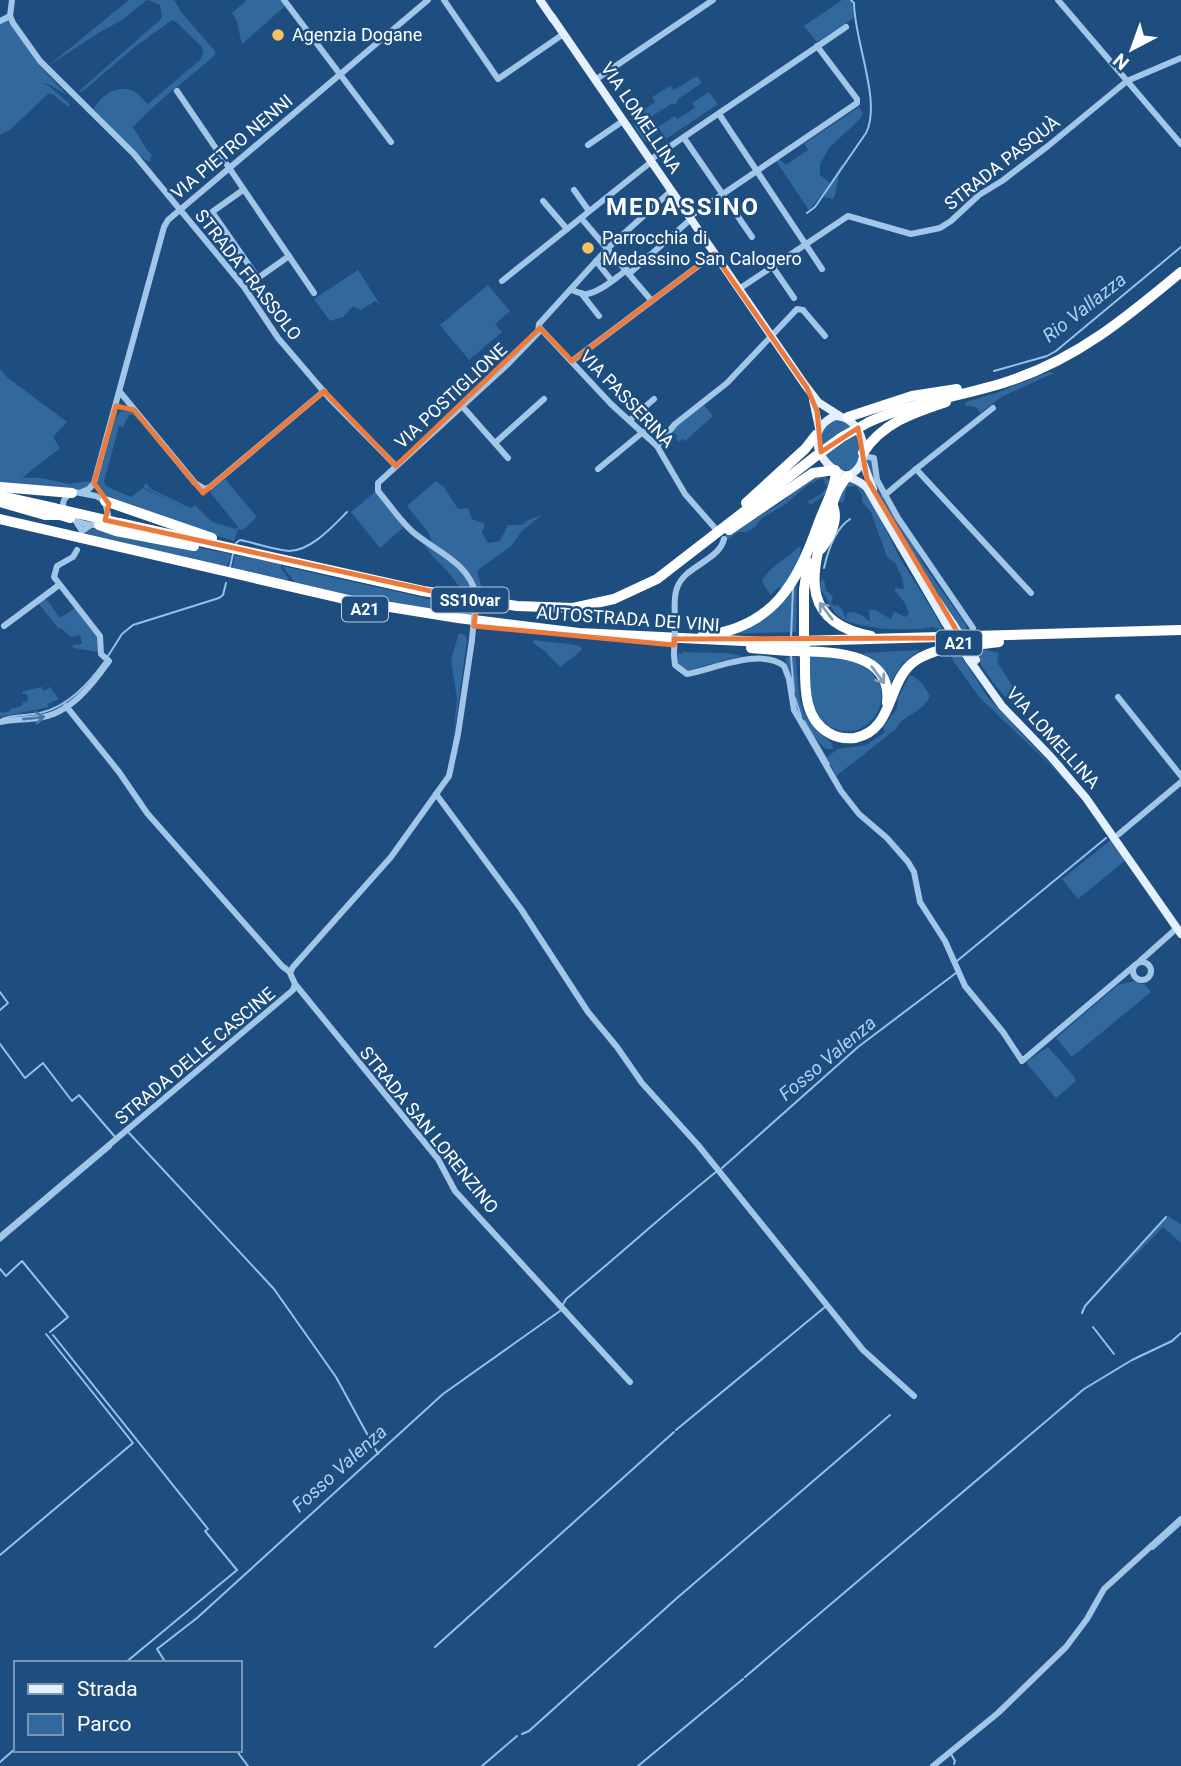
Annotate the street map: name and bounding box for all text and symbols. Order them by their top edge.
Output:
north arrow [1097,14,1167,84]
place label: Agenzia Dogane [292,24,422,45]
marker: Agenzia Dogane [270,27,286,43]
text: N [1109,48,1134,75]
street label: VIA LOMELLINA [597,58,686,177]
street label: VIA PIETRO NENNI [167,90,297,203]
street label: STRADA PASQUÀ [940,111,1064,214]
district label: MEDASSINO [606,193,760,221]
street label: STRADA FRASSOLO [191,205,306,344]
place label: Parrocchia di Medassino San Calogero [602,227,802,269]
marker: Parrocchia di Medassino San Calogero [580,240,596,256]
water label: Rio Vallazza [1038,268,1131,347]
street label: VIA POSTIGLIONE [390,338,511,453]
street label: VIA PASSERINA [576,346,679,452]
road number: SS10var [432,587,508,612]
road number: A21 [342,596,388,622]
street label: AUTOSTRADA DEI VINI [536,602,720,635]
one-way arrow [819,602,833,621]
road number: A21 [936,630,982,656]
one-way arrow [871,665,886,684]
street label: VIA LOMELLINA [1002,683,1105,793]
one-way arrow [22,711,45,724]
street label: STRADA DELLE CASCINE [111,983,279,1129]
water label: Fosso Valenza [774,1011,881,1106]
street label: STRADA SAN LORENZINO [356,1042,503,1217]
water label: Fosso Valenza [287,1420,391,1517]
legend [14,1661,242,1752]
text: Strada [77,1677,138,1701]
text: Parco [77,1712,131,1736]

